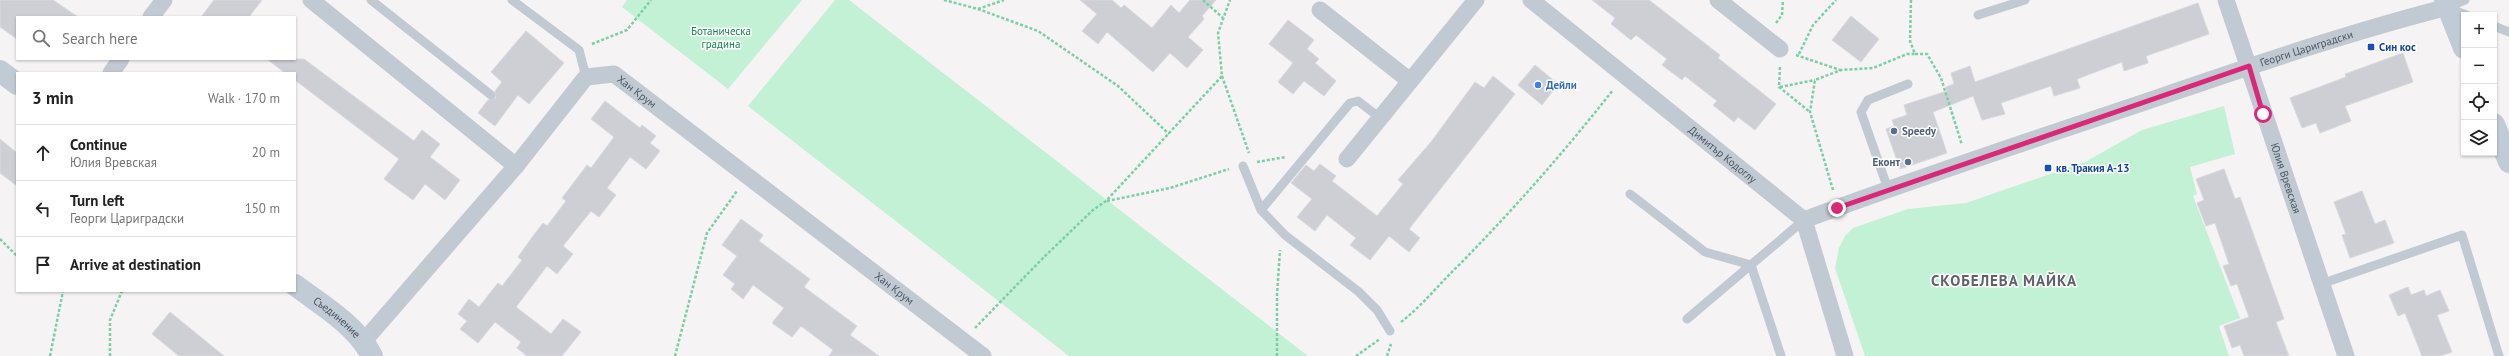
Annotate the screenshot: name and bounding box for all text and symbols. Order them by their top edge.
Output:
map controls [2461,12,2497,156]
button: + [2461,12,2497,48]
search box [16,16,296,60]
park label: Ботаническа градина [691,24,751,51]
icon: search [30,27,52,49]
street label: Георги Цариградски [2258,27,2355,70]
text: Search here [62,29,138,48]
place label: Син кос [2379,40,2416,54]
marker: Син кос [2366,42,2376,52]
button: − [2461,48,2497,84]
street label: Хан Крум [614,72,659,111]
place label: Дейли [1546,78,1577,92]
marker: Дейли [1533,80,1543,90]
button: locate [2461,84,2497,120]
text: 3 min [32,87,73,109]
text: Walk · 170 m [208,90,280,107]
route start [2254,105,2272,123]
button: layers [2461,120,2497,156]
street label: Димитър Кодоглу [1686,123,1760,187]
place label: Speedy [1902,124,1937,138]
marker: Speedy [1889,126,1899,136]
text: Continue [70,135,127,154]
street label: Юлия Вревская [2268,141,2304,215]
icon: ahead [32,142,54,164]
text: 20 m [252,144,280,161]
text: Юлия Вревская [70,154,157,171]
place label: Еконт [1873,155,1900,169]
marker: Еконт [1903,157,1913,167]
place label: кв. Тракия А-13 [2056,161,2130,175]
marker: кв. Тракия А-13 [2043,163,2053,173]
text: Turn left [70,191,124,210]
icon: left [32,198,54,220]
route end [1828,199,1846,217]
text: 150 m [245,200,280,217]
text: Георги Цариградски [70,210,184,227]
icon: arrive [32,254,54,276]
text: Arrive at destination [70,255,201,274]
street label: Хан Крум [872,269,917,308]
district label: СКОБЕЛЕВА МАЙКА [1931,271,2077,290]
street label: Съединение [311,294,364,341]

